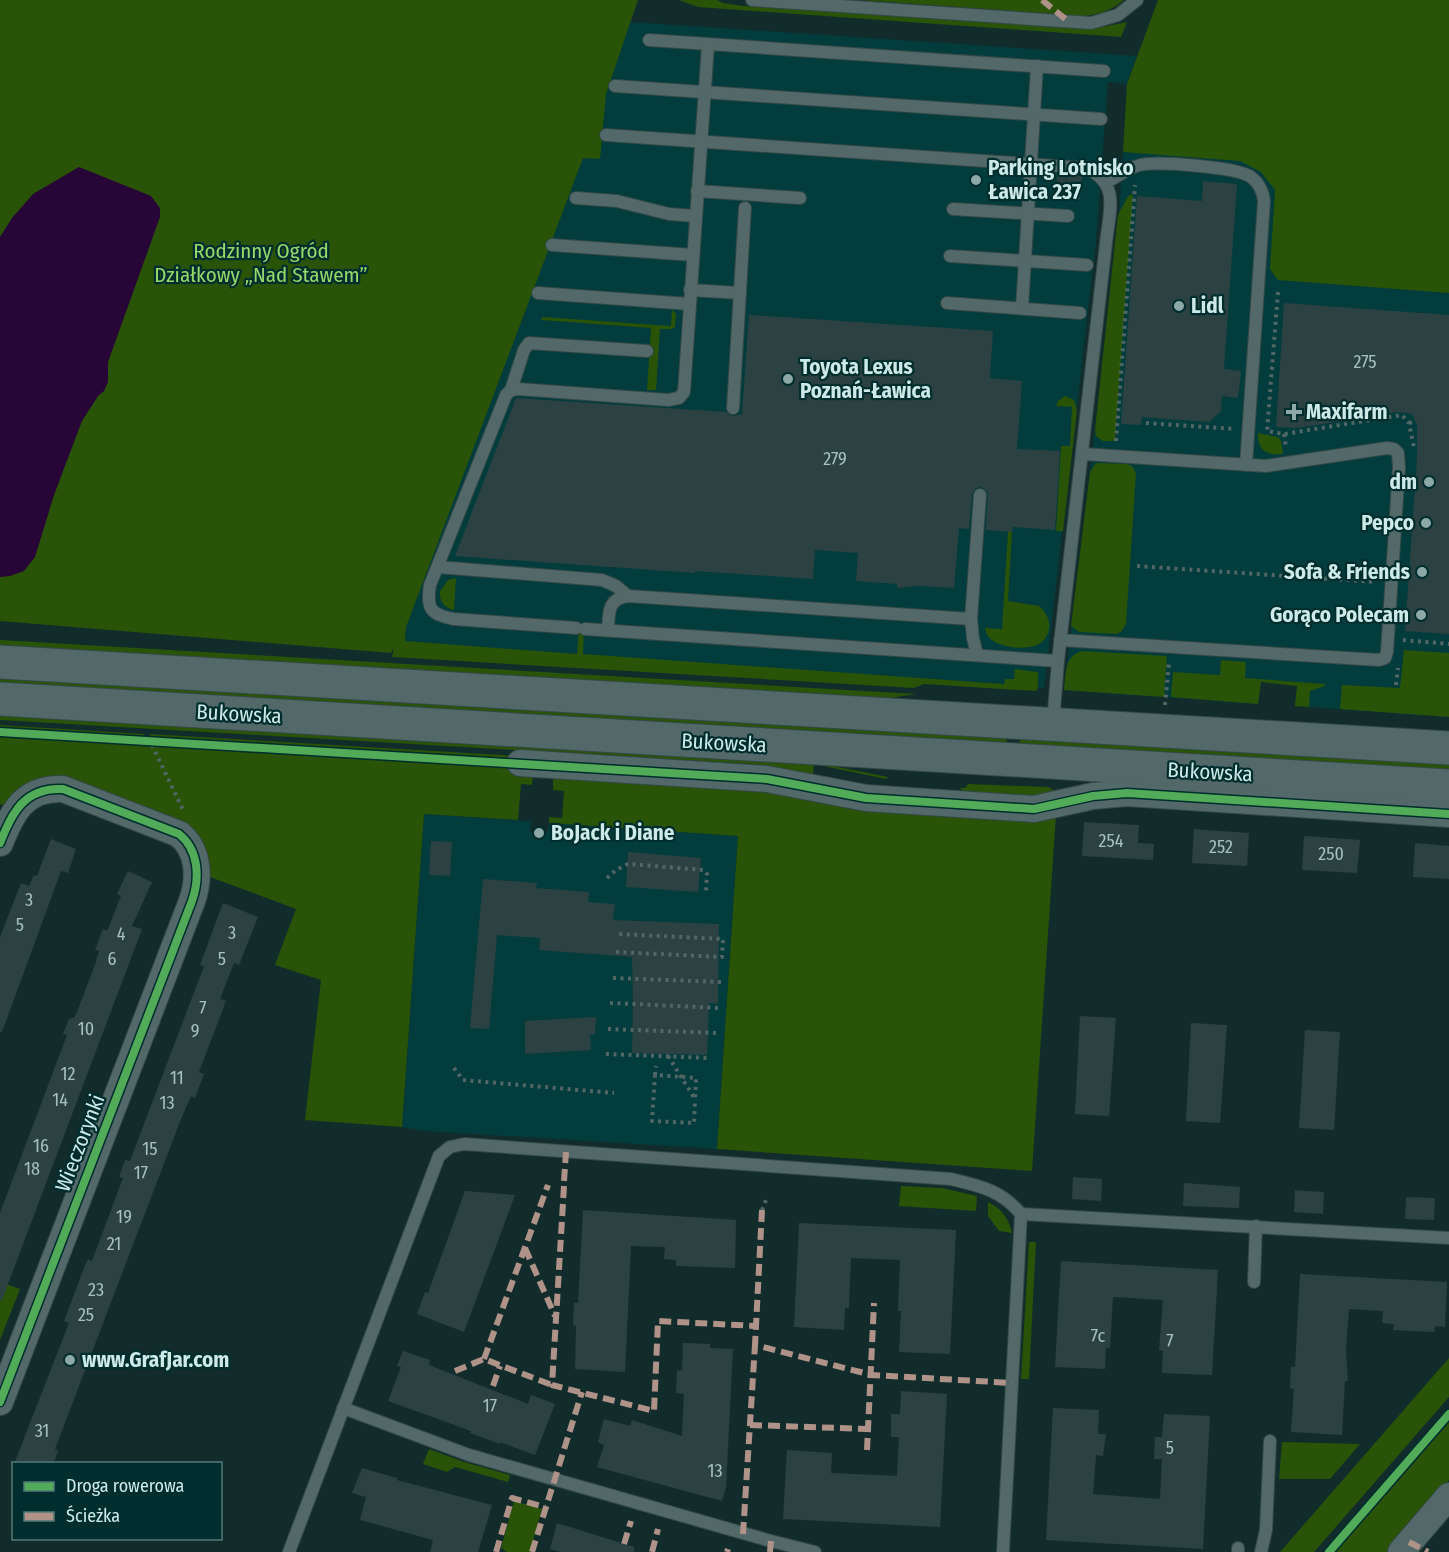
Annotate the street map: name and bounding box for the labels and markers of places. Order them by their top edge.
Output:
place label: Parking Lotnisko Ławica 237 [988,155,1134,205]
marker: Parking Lotnisko Ławica 237 [969,173,983,187]
place label: Lidl [1191,293,1224,319]
marker: Lidl [1172,299,1186,313]
place label: Toyota Lexus Poznań-Ławica [800,354,931,404]
marker: Toyota Lexus Poznań-Ławica [781,372,795,386]
place label: Maxifarm [1306,399,1387,425]
marker: Maxifarm [1287,405,1301,419]
place label: dm [1390,469,1417,495]
marker: dm [1422,475,1436,489]
place label: Pepco [1361,510,1414,536]
marker: Pepco [1419,516,1433,530]
place label: Sofa & Friends [1284,559,1410,585]
marker: Sofa & Friends [1415,565,1429,579]
place label: Gorąco Polecam [1270,602,1409,628]
marker: Gorąco Polecam [1414,608,1428,622]
place label: BoJack i Diane [551,820,675,846]
marker: BoJack i Diane [532,826,546,840]
place label: www.GrafJar.com [82,1347,229,1373]
marker: www.GrafJar.com [63,1353,77,1367]

